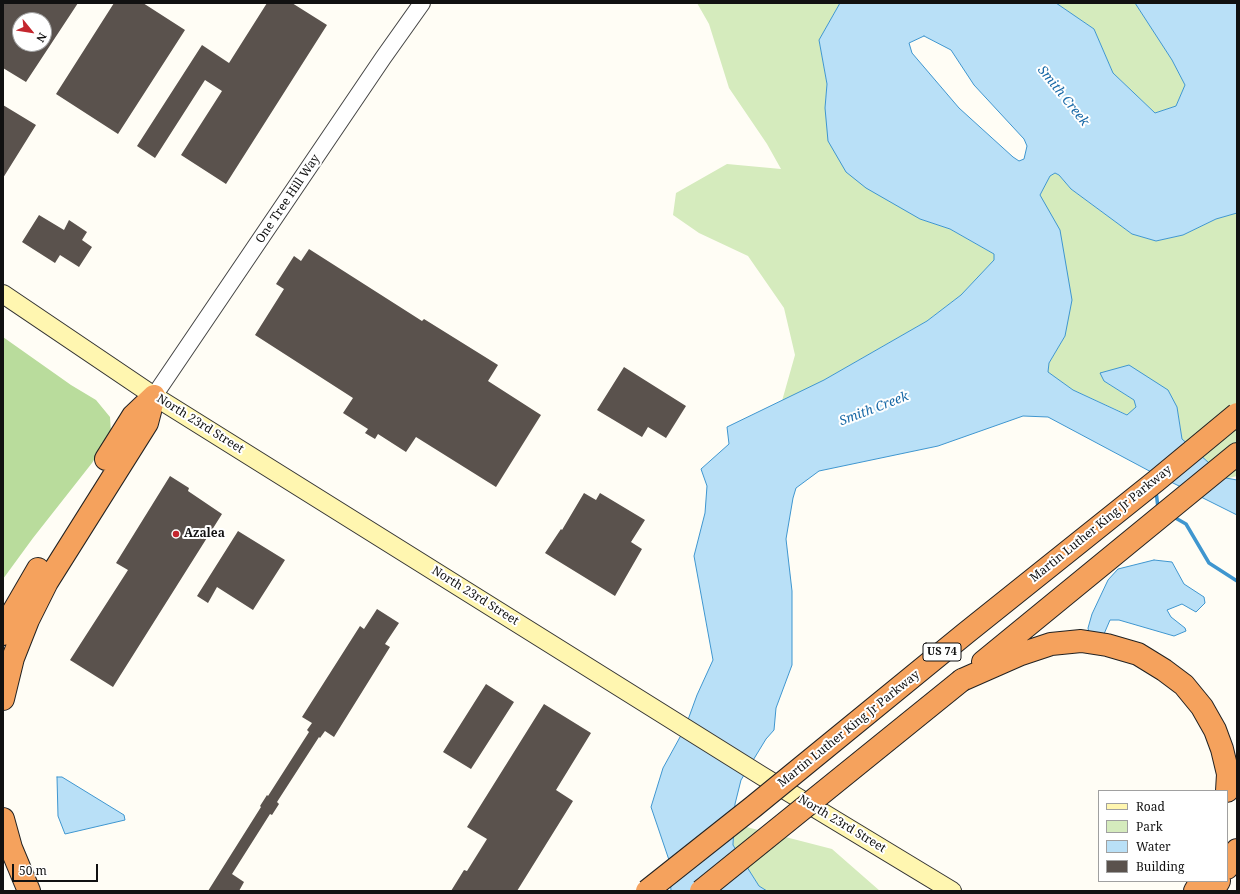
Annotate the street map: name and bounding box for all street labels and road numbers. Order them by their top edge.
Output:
street label: One Tree Hill Way [253,152,323,246]
street label: North 23rd Street [154,391,246,457]
street label: Martin Luther King Jr Parkway [1027,463,1175,585]
street label: North 23rd Street [429,563,521,629]
road number: US 74 [923,643,961,661]
street label: Martin Luther King Jr Parkway [775,668,923,790]
street label: North 23rd Street [796,792,888,856]

